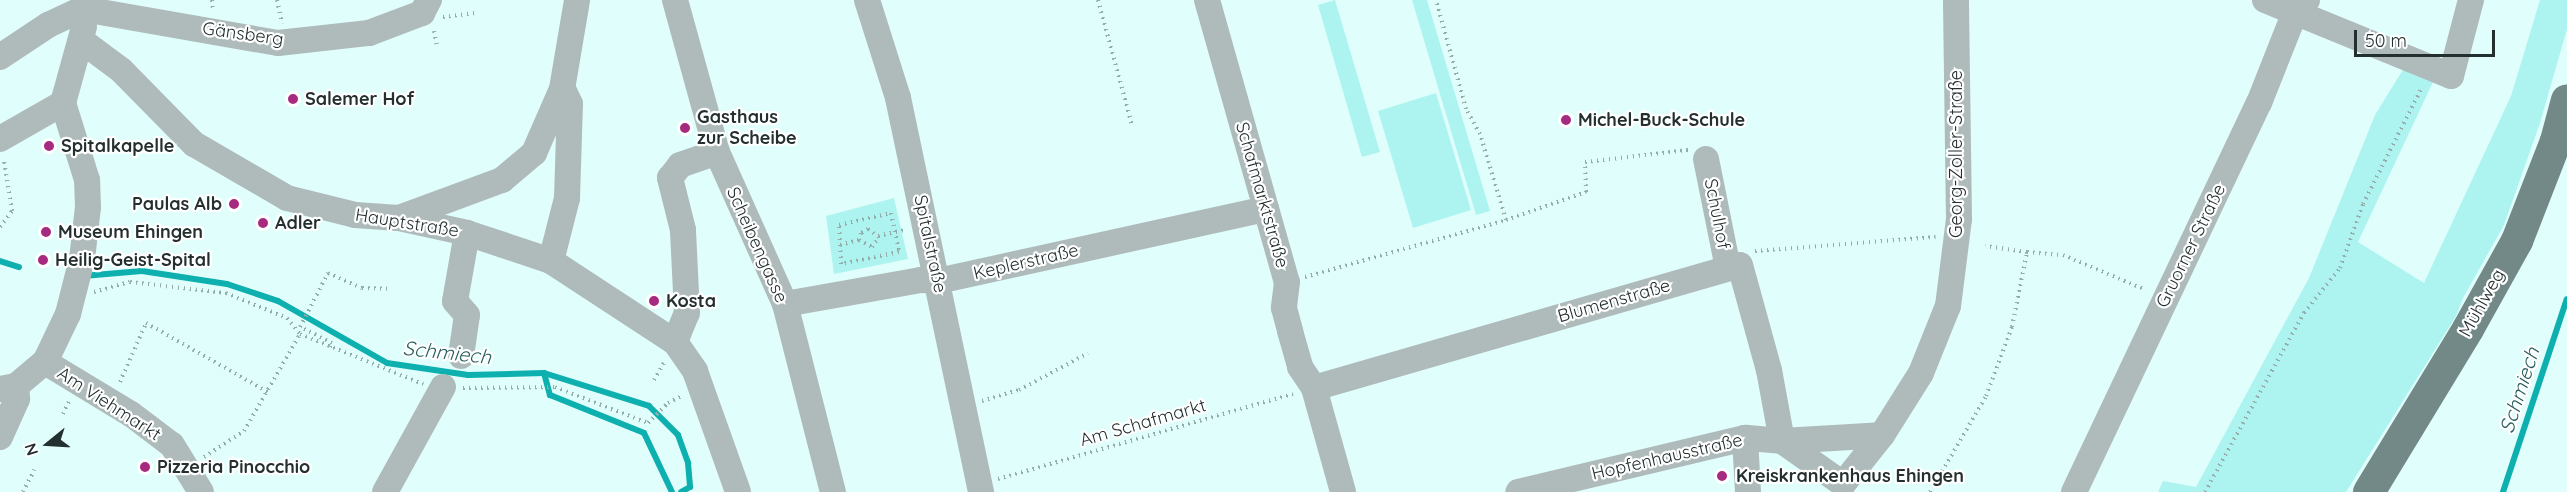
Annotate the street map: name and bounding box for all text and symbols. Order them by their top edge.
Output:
street label: Gänsberg [201,18,285,50]
scale bar [2357,18,2498,56]
text: 50 m [2365,29,2407,52]
street label: Georg-Zoller-Straße [1945,70,1967,238]
place label: Salemer Hof [305,88,414,110]
marker: Salemer Hof [286,92,300,106]
place label: Gasthaus zur Scheibe [697,107,797,150]
place label: Michel-Buck-Schule [1578,109,1745,131]
marker: Michel-Buck-Schule [1559,113,1573,127]
street label: Schafmarktstraße [1231,120,1293,270]
marker: Gasthaus zur Scheibe [678,121,692,135]
place label: Spitalkapelle [61,135,174,157]
marker: Spitalkapelle [42,139,56,153]
street label: Schulhof [1700,177,1734,251]
street label: Gruorner Straße [2152,181,2230,311]
street label: Scheibengasse [722,184,792,306]
place label: Paulas Alb [132,193,222,215]
street label: Spitalstraße [909,193,951,295]
marker: Paulas Alb [227,197,241,211]
street label: Hauptstraße [354,204,460,242]
place label: Adler [275,212,321,234]
marker: Adler [256,216,270,230]
place label: Museum Ehingen [58,221,203,243]
marker: Museum Ehingen [39,225,53,239]
street label: Keplerstraße [971,239,1081,285]
place label: Heilig-Geist-Spital [55,249,211,271]
marker: Heilig-Geist-Spital [36,253,50,267]
street label: Mühlweg [2455,265,2509,341]
street label: Blumenstraße [1555,275,1673,327]
place label: Kosta [666,290,716,312]
marker: Kosta [647,294,661,308]
water label: Schmiech [402,335,492,369]
water label: Schmiech [2494,344,2544,436]
street label: Am Viehmarkt [53,362,165,446]
street label: Am Schafmarkt [1078,395,1208,451]
north arrow [18,414,78,474]
street label: Hopfenhausstraße [1590,429,1744,485]
text: N [20,441,42,458]
place label: Pizzeria Pinocchio [157,456,310,478]
marker: Pizzeria Pinocchio [138,460,152,474]
place label: Kreiskrankenhaus Ehingen [1736,465,1964,487]
marker: Kreiskrankenhaus Ehingen [1713,467,1731,485]

